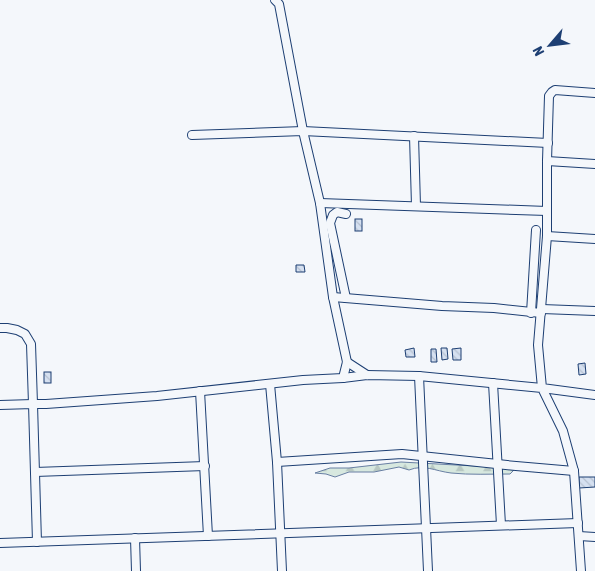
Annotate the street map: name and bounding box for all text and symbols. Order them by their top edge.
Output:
north arrow [525,20,575,70]
text: N [530,44,548,59]

